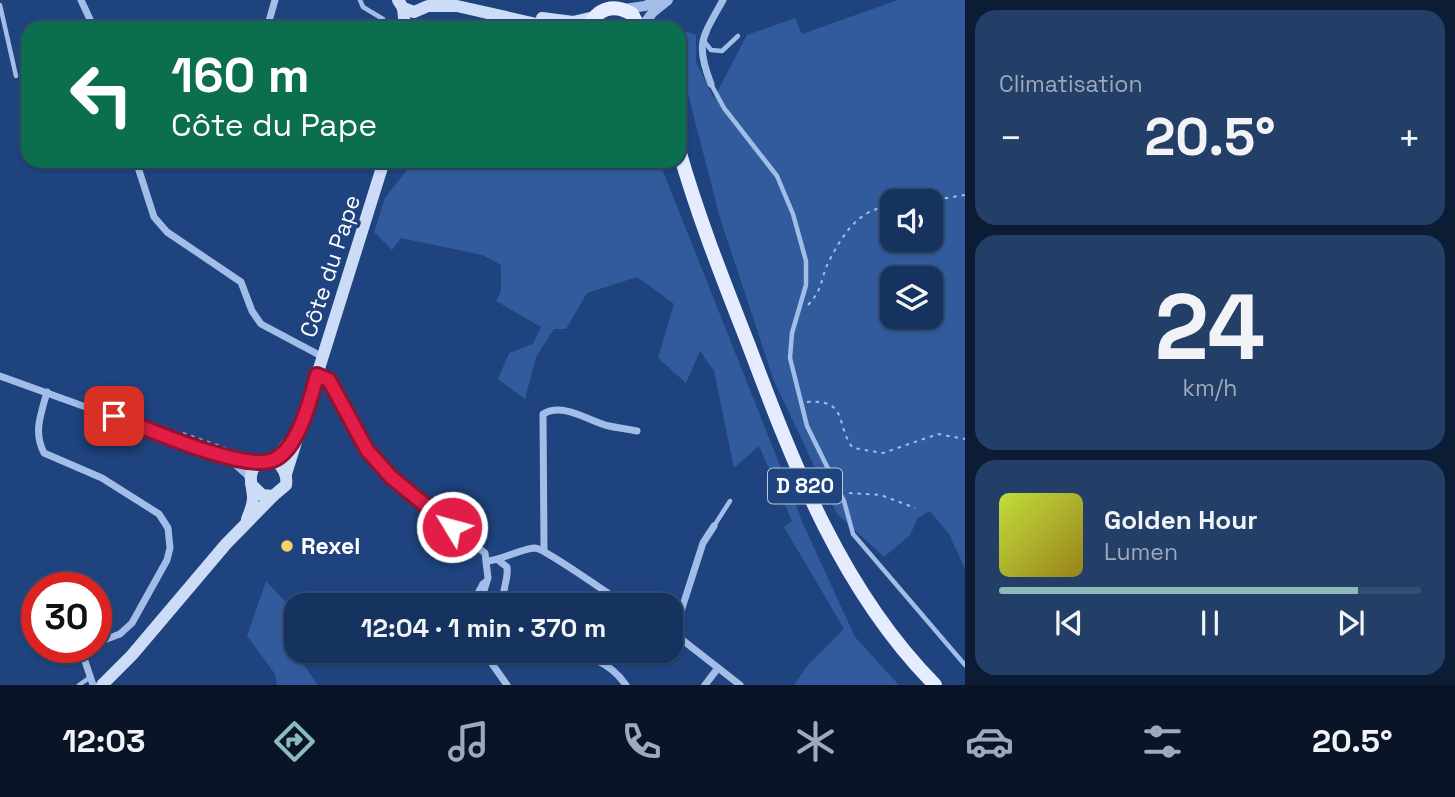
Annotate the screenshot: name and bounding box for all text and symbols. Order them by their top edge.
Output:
text: 160 m [171,44,309,106]
icon: left [56,49,147,140]
text: Climatisation [999,69,1143,99]
text: 20.5° [1144,104,1276,170]
text: Côte du Pape [171,105,377,145]
text: − [999,114,1023,162]
text: + [1397,114,1421,162]
map controls [880,189,943,329]
button: sound [880,189,943,252]
street label: Côte du Pape [293,191,367,341]
button: layers [880,266,943,329]
text: 24 [1155,269,1265,386]
text: km/h [1183,373,1237,403]
pin [84,386,144,446]
icon: arrive [95,397,133,435]
road number: D 820 [768,468,842,504]
position arrow [415,490,489,564]
text: Golden Hour [1104,503,1258,537]
place label: Rexel [301,531,360,561]
text: Lumen [1104,537,1178,567]
marker: Rexel [279,538,295,554]
speed limit sign: 30 [21,572,112,663]
icon: previous [1050,604,1088,642]
icon: pause [1191,604,1229,642]
icon: next [1332,604,1370,642]
text: 12:04 · 1 min · 370 m [361,611,606,645]
icon: directions [270,717,319,766]
icon: music [444,717,493,766]
icon: phone [617,717,666,766]
icon: climate [791,717,840,766]
icon: car [965,717,1014,766]
icon: filters [1138,717,1187,766]
text: 12:03 [62,721,146,761]
text: 20.5° [1312,721,1393,761]

